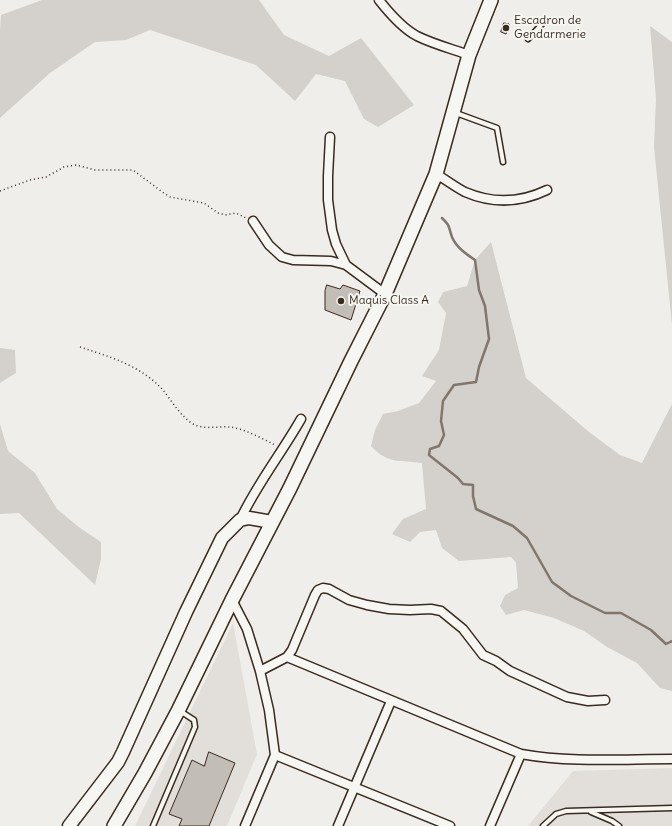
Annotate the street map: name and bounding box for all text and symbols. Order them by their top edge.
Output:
place label: Escadron de Gendarmerie [514,14,586,42]
marker: Escadron de Gendarmerie [501,23,511,33]
place label: Maquis Class A [349,294,429,308]
marker: Maquis Class A [336,296,346,306]

